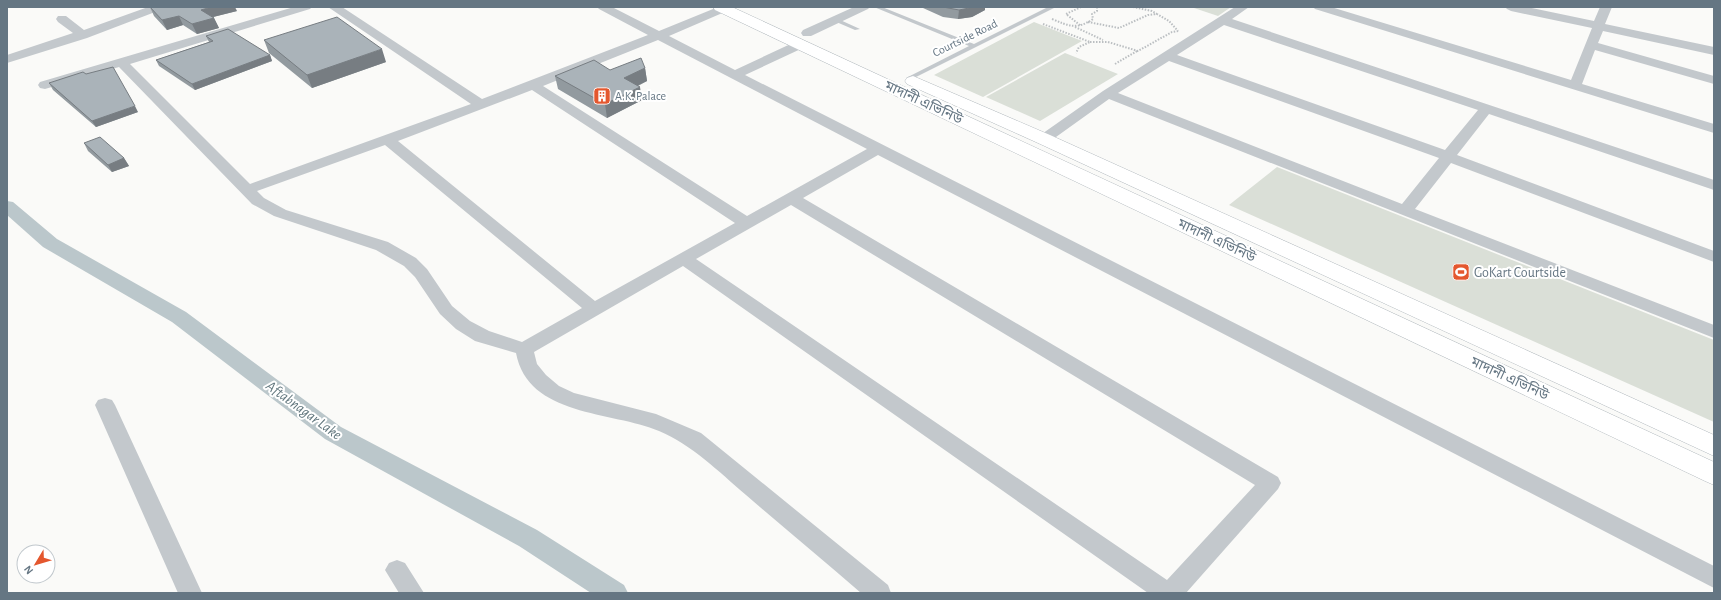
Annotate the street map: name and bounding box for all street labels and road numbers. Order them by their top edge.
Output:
street label: Courtside Road [931,17,999,59]
street label: মাদানী এভিনিউ [882,77,966,127]
street label: মাদানী এভিনিউ [1175,215,1259,265]
street label: মাদানী এভিনিউ [1468,353,1552,403]

